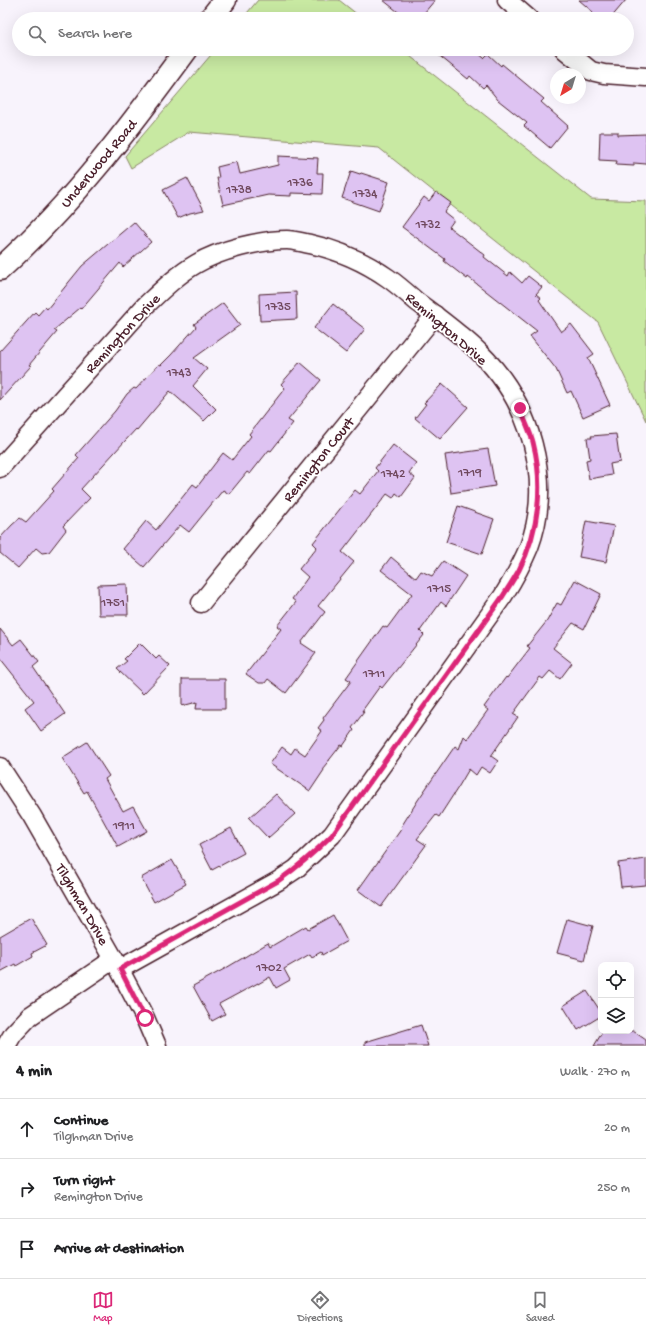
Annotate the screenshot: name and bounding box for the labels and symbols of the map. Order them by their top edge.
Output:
north arrow [550,68,586,104]
street label: Underwood Road [57,115,143,212]
house number: 1736 [286,176,313,191]
house number: 1738 [225,183,252,198]
house number: 1734 [352,187,377,202]
house number: 1732 [414,218,441,233]
street label: Remington Drive [401,289,490,370]
street label: Remington Drive [82,291,165,378]
house number: 1735 [264,300,291,315]
house number: 1743 [166,366,192,381]
route end [511,399,529,417]
street label: Remington Court [280,413,360,506]
house number: 1719 [457,466,482,481]
house number: 1742 [380,467,406,482]
house number: 1715 [426,582,451,597]
house number: 1751 [100,596,125,611]
house number: 1711 [362,667,385,682]
house number: 1911 [112,819,135,834]
street label: Tilghman Drive [50,860,112,949]
house number: 1702 [255,961,283,976]
route start [136,1009,154,1027]

